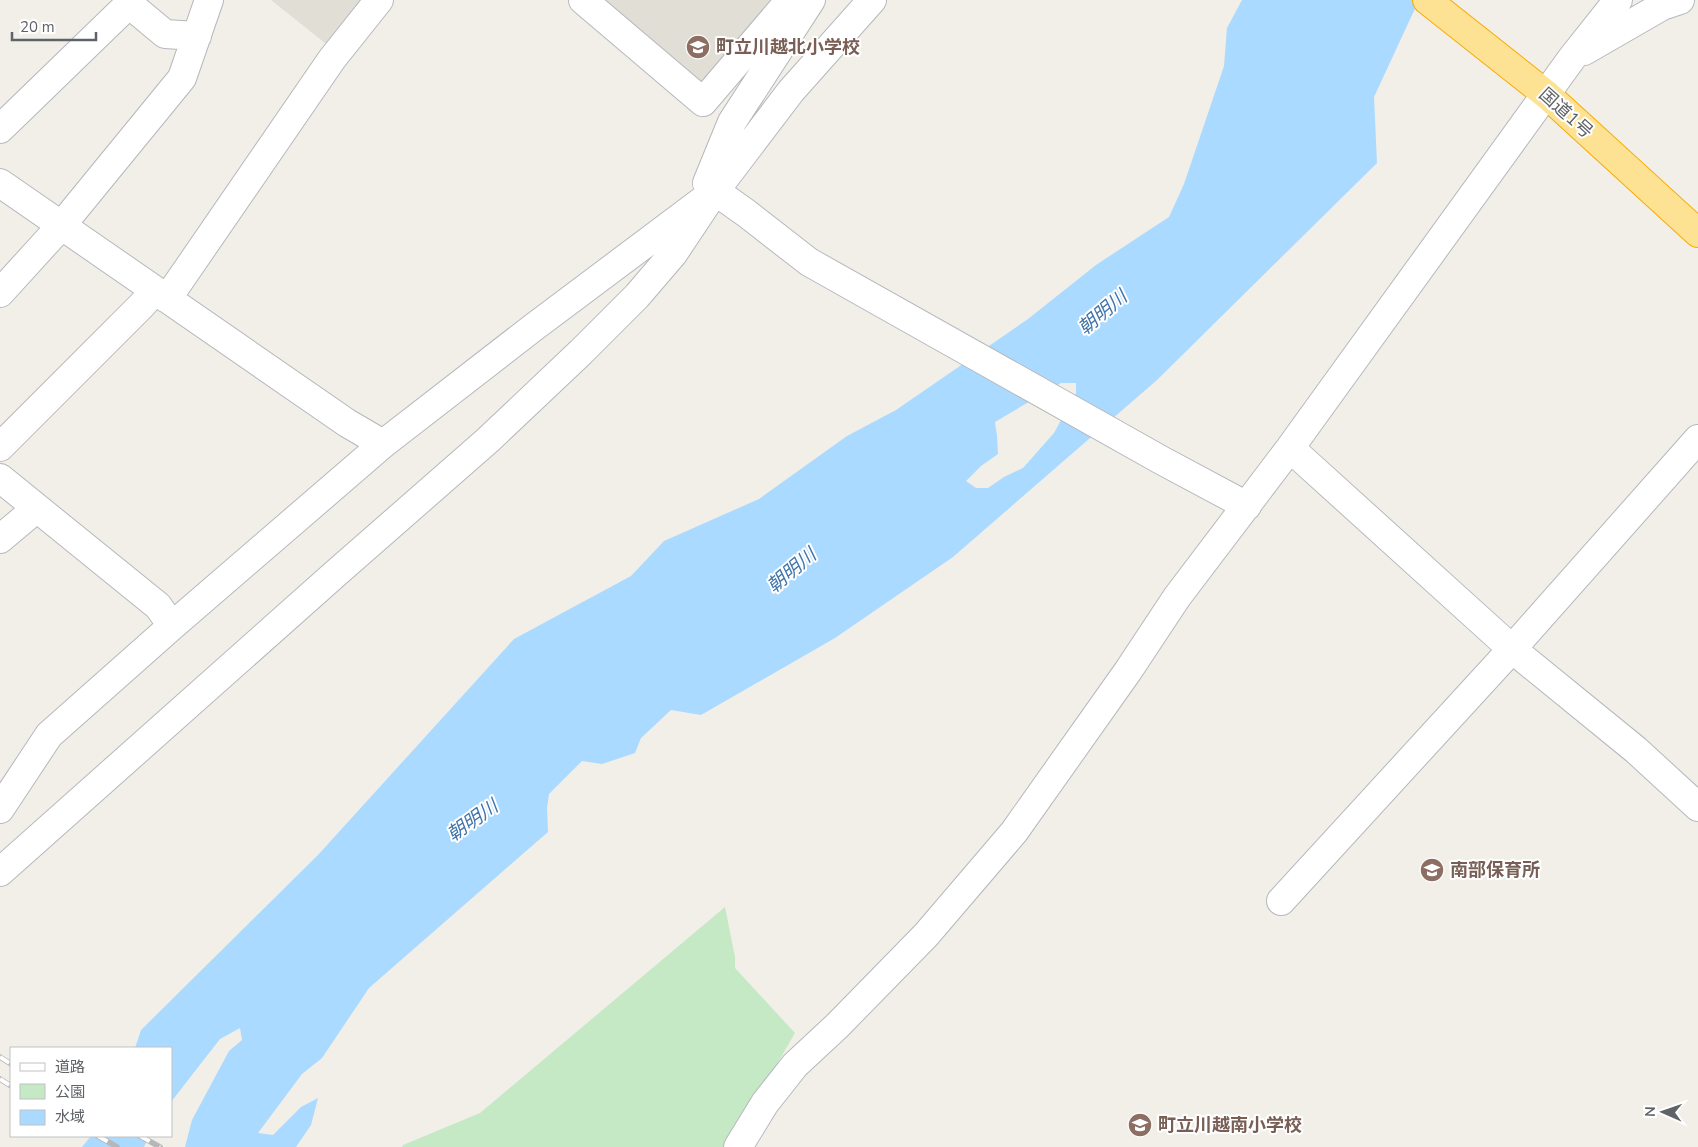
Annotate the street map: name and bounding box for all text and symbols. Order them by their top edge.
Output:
scale bar [12,10,96,42]
text: 20 m [20,17,55,37]
school or university icon: 町立川越北小学校 [685,34,711,60]
place label: 町立川越北小学校 [716,35,860,59]
street label: 国道1号 [1534,82,1598,144]
water label: 朝明川 [1072,283,1134,341]
water label: 朝明川 [761,541,823,599]
water label: 朝明川 [442,793,505,848]
school or university icon: 南部保育所 [1419,857,1445,883]
place label: 南部保育所 [1450,858,1540,882]
legend [10,1047,172,1137]
text: 道路 [55,1057,85,1077]
text: 公園 [55,1082,85,1102]
north arrow [1638,1087,1688,1137]
text: N [1641,1106,1660,1117]
text: 水域 [55,1107,85,1127]
school or university icon: 町立川越南小学校 [1127,1112,1153,1138]
place label: 町立川越南小学校 [1158,1113,1302,1137]

